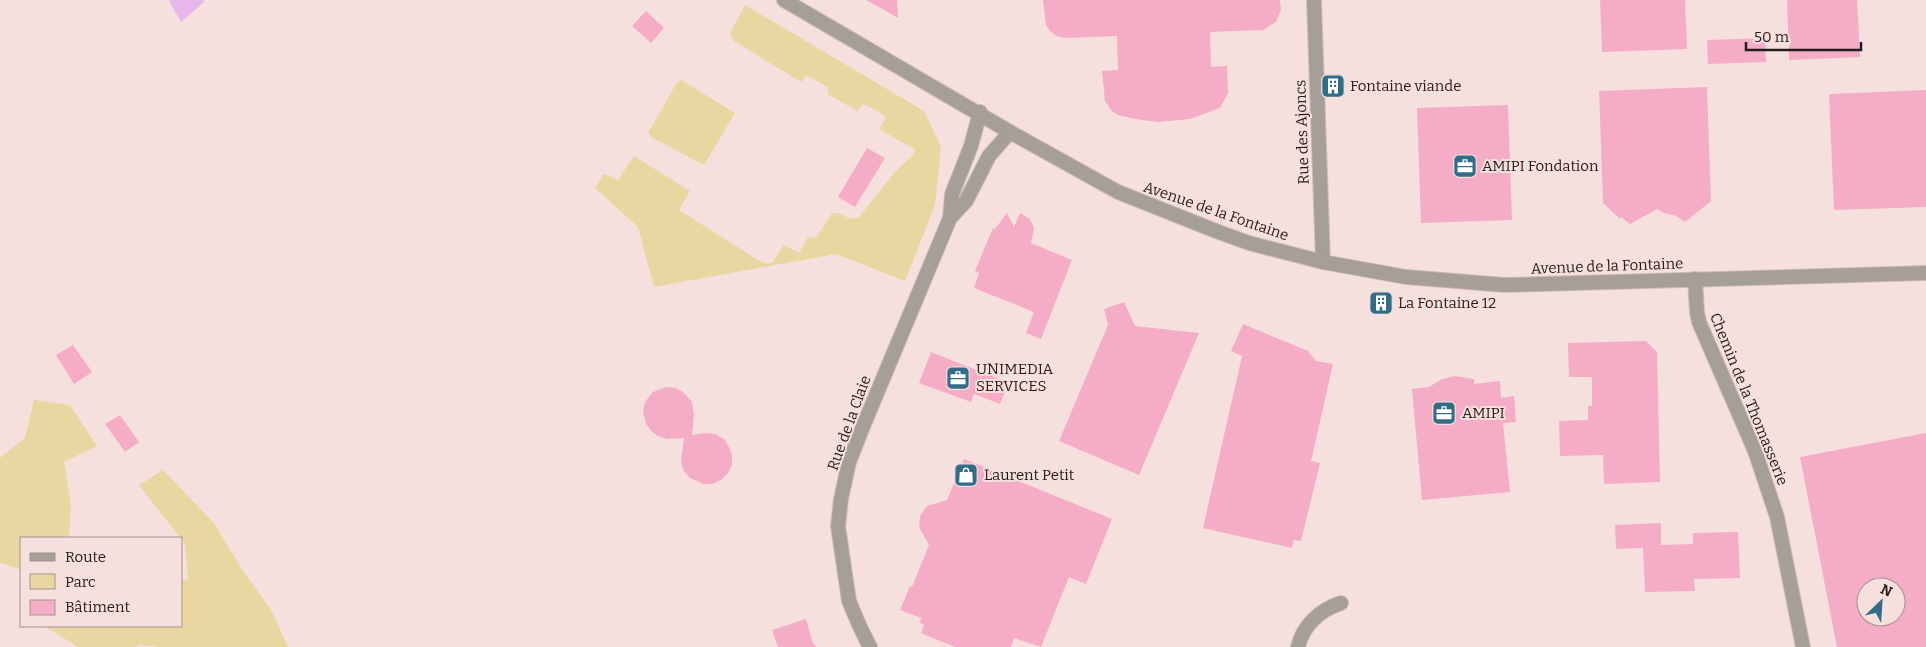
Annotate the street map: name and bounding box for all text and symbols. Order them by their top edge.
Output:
scale bar [1746,20,1861,52]
text: 50 m [1754,28,1790,46]
building icon: Fontaine viande [1320,73,1346,99]
place label: Fontaine viande [1350,77,1461,95]
street label: Rue des Ajoncs [1291,79,1313,185]
office icon: AMIPI Fondation [1452,153,1478,179]
place label: AMIPI Fondation [1482,157,1599,175]
street label: Avenue de la Fontaine [1141,178,1291,244]
street label: Avenue de la Fontaine [1530,254,1684,278]
building icon: La Fontaine 12 [1368,290,1394,316]
place label: La Fontaine 12 [1398,294,1496,312]
street label: Chemin de la Thomasserie [1706,310,1792,488]
place label: UNIMEDIA SERVICES [976,360,1054,395]
office icon: UNIMEDIA SERVICES [945,365,971,391]
street label: Rue de la Claie [823,373,875,473]
office icon: AMIPI [1431,400,1457,426]
place label: AMIPI [1462,404,1505,422]
shop icon: Laurent Petit [953,462,979,488]
place label: Laurent Petit [984,466,1075,484]
legend [20,537,182,627]
text: Route [65,548,106,566]
text: Parc [65,573,96,591]
north arrow [1856,577,1906,627]
text: N [1878,581,1895,601]
text: Bâtiment [65,598,130,616]

